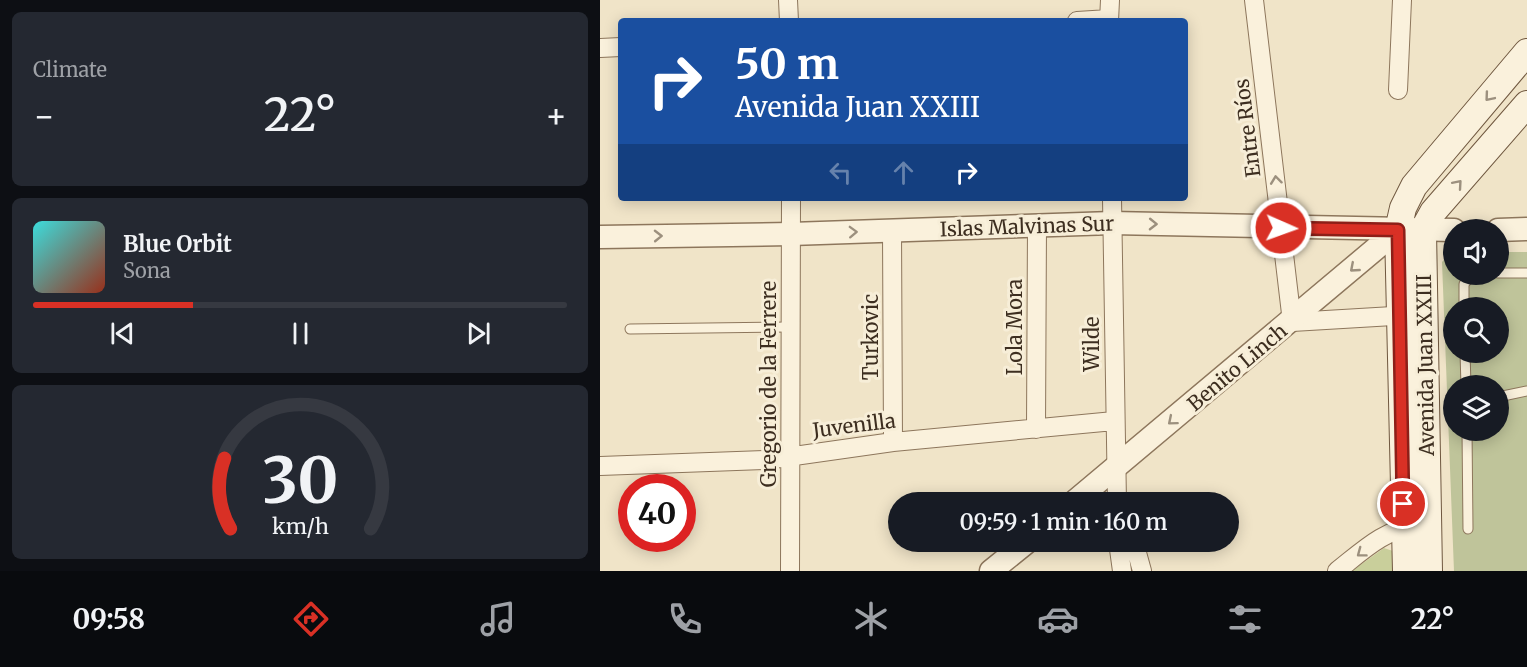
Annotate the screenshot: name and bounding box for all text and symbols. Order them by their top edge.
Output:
text: 50 m [735,38,839,90]
icon: right [636,42,714,120]
text: Climate [33,57,107,82]
street label: Entre Ríos [1229,77,1265,179]
text: 22° [264,87,336,143]
text: Avenida Juan XXIII [735,90,980,124]
one-way arrow [1485,90,1496,101]
text: − [33,96,55,137]
text: + [545,96,567,137]
icon: left [824,156,857,189]
icon: ahead [887,156,920,189]
icon: right [950,156,983,189]
one-way arrow [1270,175,1282,185]
one-way arrow [1451,180,1462,191]
position arrow [1249,196,1313,260]
street label: Islas Malvinas Sur [939,210,1115,242]
one-way arrow [1149,218,1158,231]
map controls [1443,219,1509,441]
button: sound [1443,219,1509,285]
one-way arrow [849,225,858,238]
text: Blue Orbit [123,230,232,258]
one-way arrow [654,230,663,242]
text: Sona [123,258,171,283]
one-way arrow [1350,261,1361,272]
street label: Avenida Juan XXIII [1411,274,1439,457]
street label: Lola Mora [1002,278,1027,375]
street label: Gregorio de la Ferrere [756,281,781,487]
street label: Turkovic [858,294,883,380]
button: search [1443,297,1509,363]
street label: Wilde [1079,316,1104,373]
icon: previous [106,317,139,350]
icon: pause [284,317,317,350]
icon: next [462,317,495,350]
street label: Benito Linch [1182,318,1292,416]
button: layers [1443,375,1509,441]
street label: Juvenilla [810,407,897,443]
one-way arrow [1168,414,1179,425]
text: 30 [262,442,338,520]
speed limit sign: 40 [618,474,696,552]
pin [1377,478,1428,529]
icon: arrive [1386,487,1419,520]
text: 09:59 · 1 min · 160 m [960,508,1167,536]
text: km/h [272,513,328,540]
one-way arrow [1357,545,1368,556]
icon: directions [290,598,332,640]
icon: music [477,598,519,640]
icon: phone [664,598,706,640]
icon: climate [850,598,892,640]
icon: car [1037,598,1079,640]
icon: filters [1224,598,1266,640]
text: 09:58 [72,602,145,636]
text: 22° [1411,602,1455,636]

